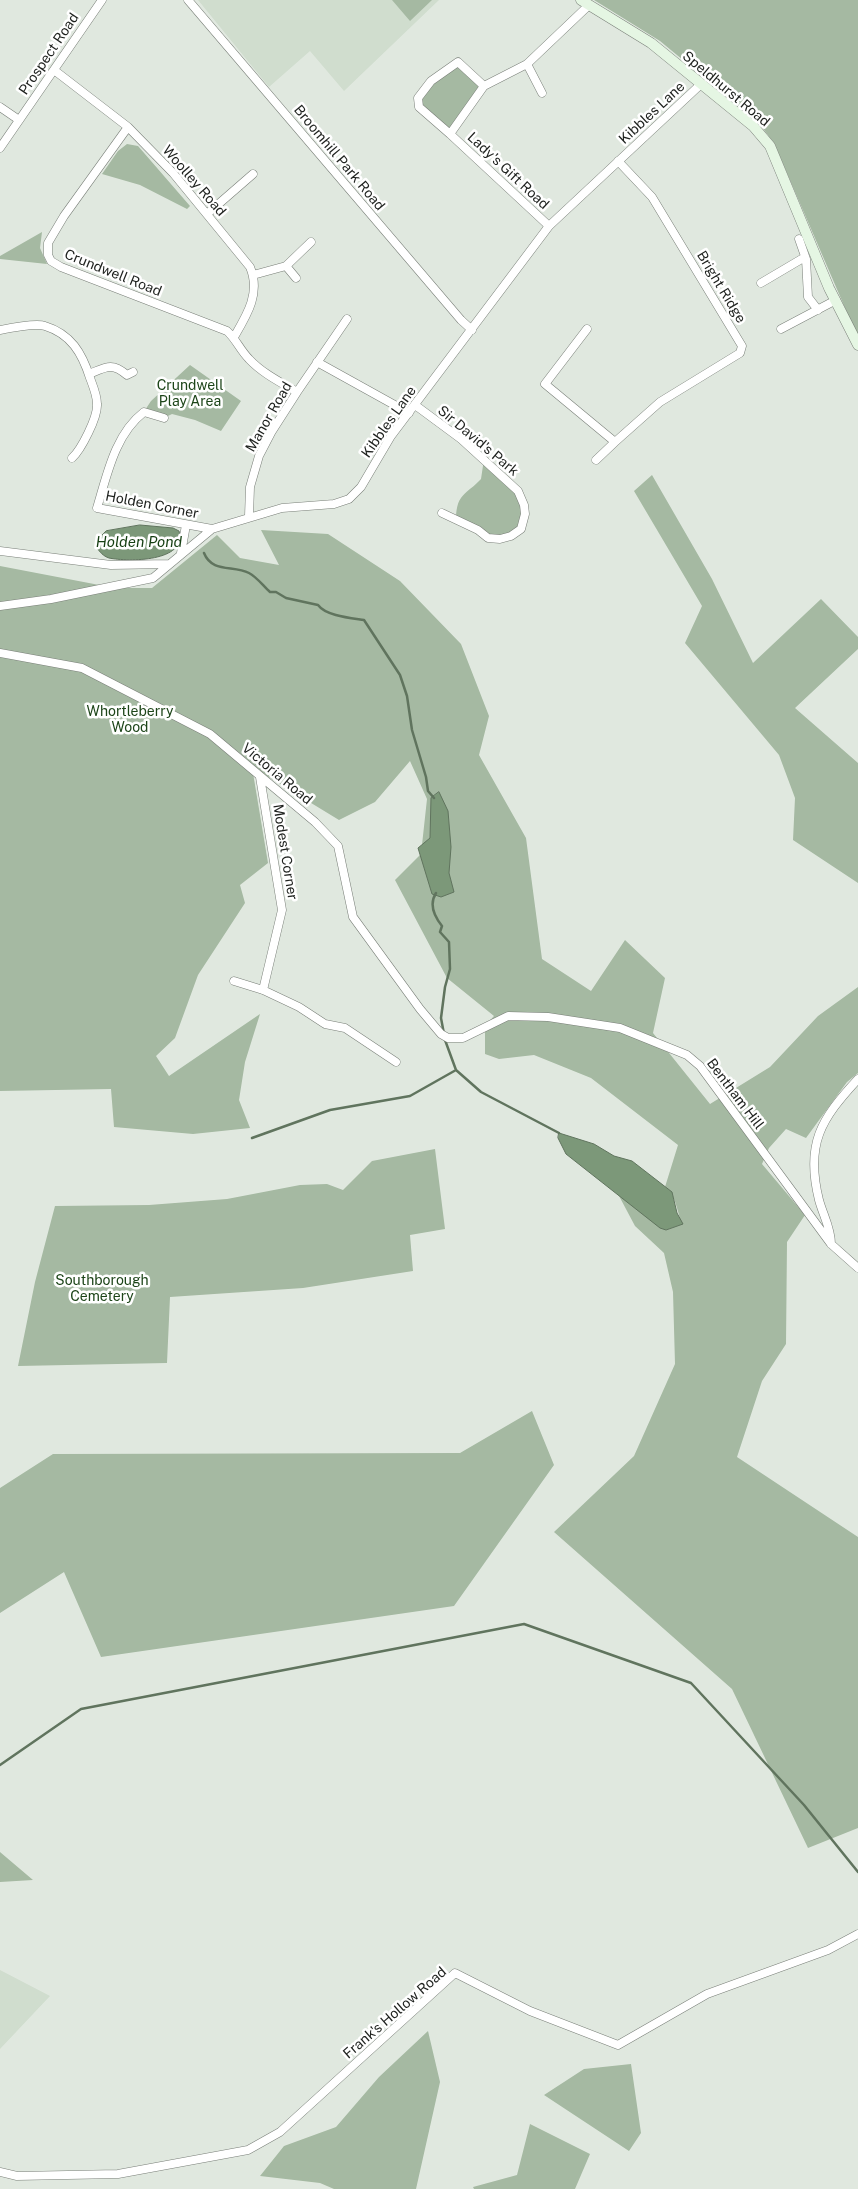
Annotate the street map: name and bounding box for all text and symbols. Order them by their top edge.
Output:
street label: Prospect Road [16,10,82,98]
street label: Speldhurst Road [679,48,773,130]
street label: Kibbles Lane [616,78,688,148]
street label: Broomhill Park Road [290,102,388,214]
street label: Lady's Gift Road [464,129,552,213]
street label: Woolley Road [159,142,229,220]
street label: Crundwell Road [62,246,164,300]
street label: Bright Ridge [693,248,749,326]
park label: Crundwell Play Area [157,378,223,411]
street label: Manor Road [242,379,296,455]
street label: Kibbles Lane [358,383,420,461]
street label: Sir David's Park [434,402,522,480]
street label: Holden Corner [104,488,200,522]
water label: Holden Pond [96,533,182,551]
park label: Whortleberry Wood [87,704,173,736]
street label: Victoria Road [238,740,316,808]
street label: Modest Corner [269,803,301,901]
street label: Bentham Hill [703,1055,767,1133]
park label: Southborough Cemetery [55,1273,149,1305]
street label: Frank's Hollow Road [340,1964,450,2062]

